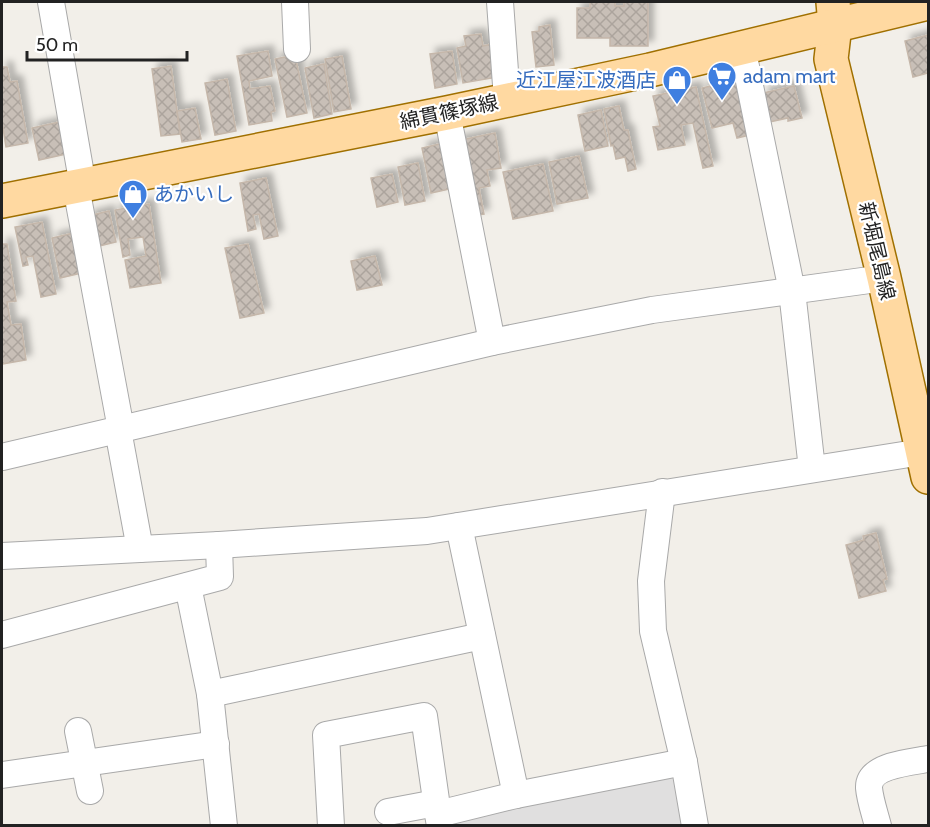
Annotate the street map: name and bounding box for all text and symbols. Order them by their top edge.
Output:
scale bar [27,24,188,62]
text: 50 m [36,34,78,56]
supermarket icon: adam mart [706,60,738,102]
shop icon: 近江屋江波酒店 [661,64,693,106]
place label: adam mart [743,64,836,88]
place label: 近江屋江波酒店 [516,68,656,92]
street label: 綿貫篠塚線 [398,90,500,134]
shop icon: あかいし [117,178,149,220]
place label: あかいし [154,182,234,206]
street label: 新堀尾島線 [854,200,900,302]

